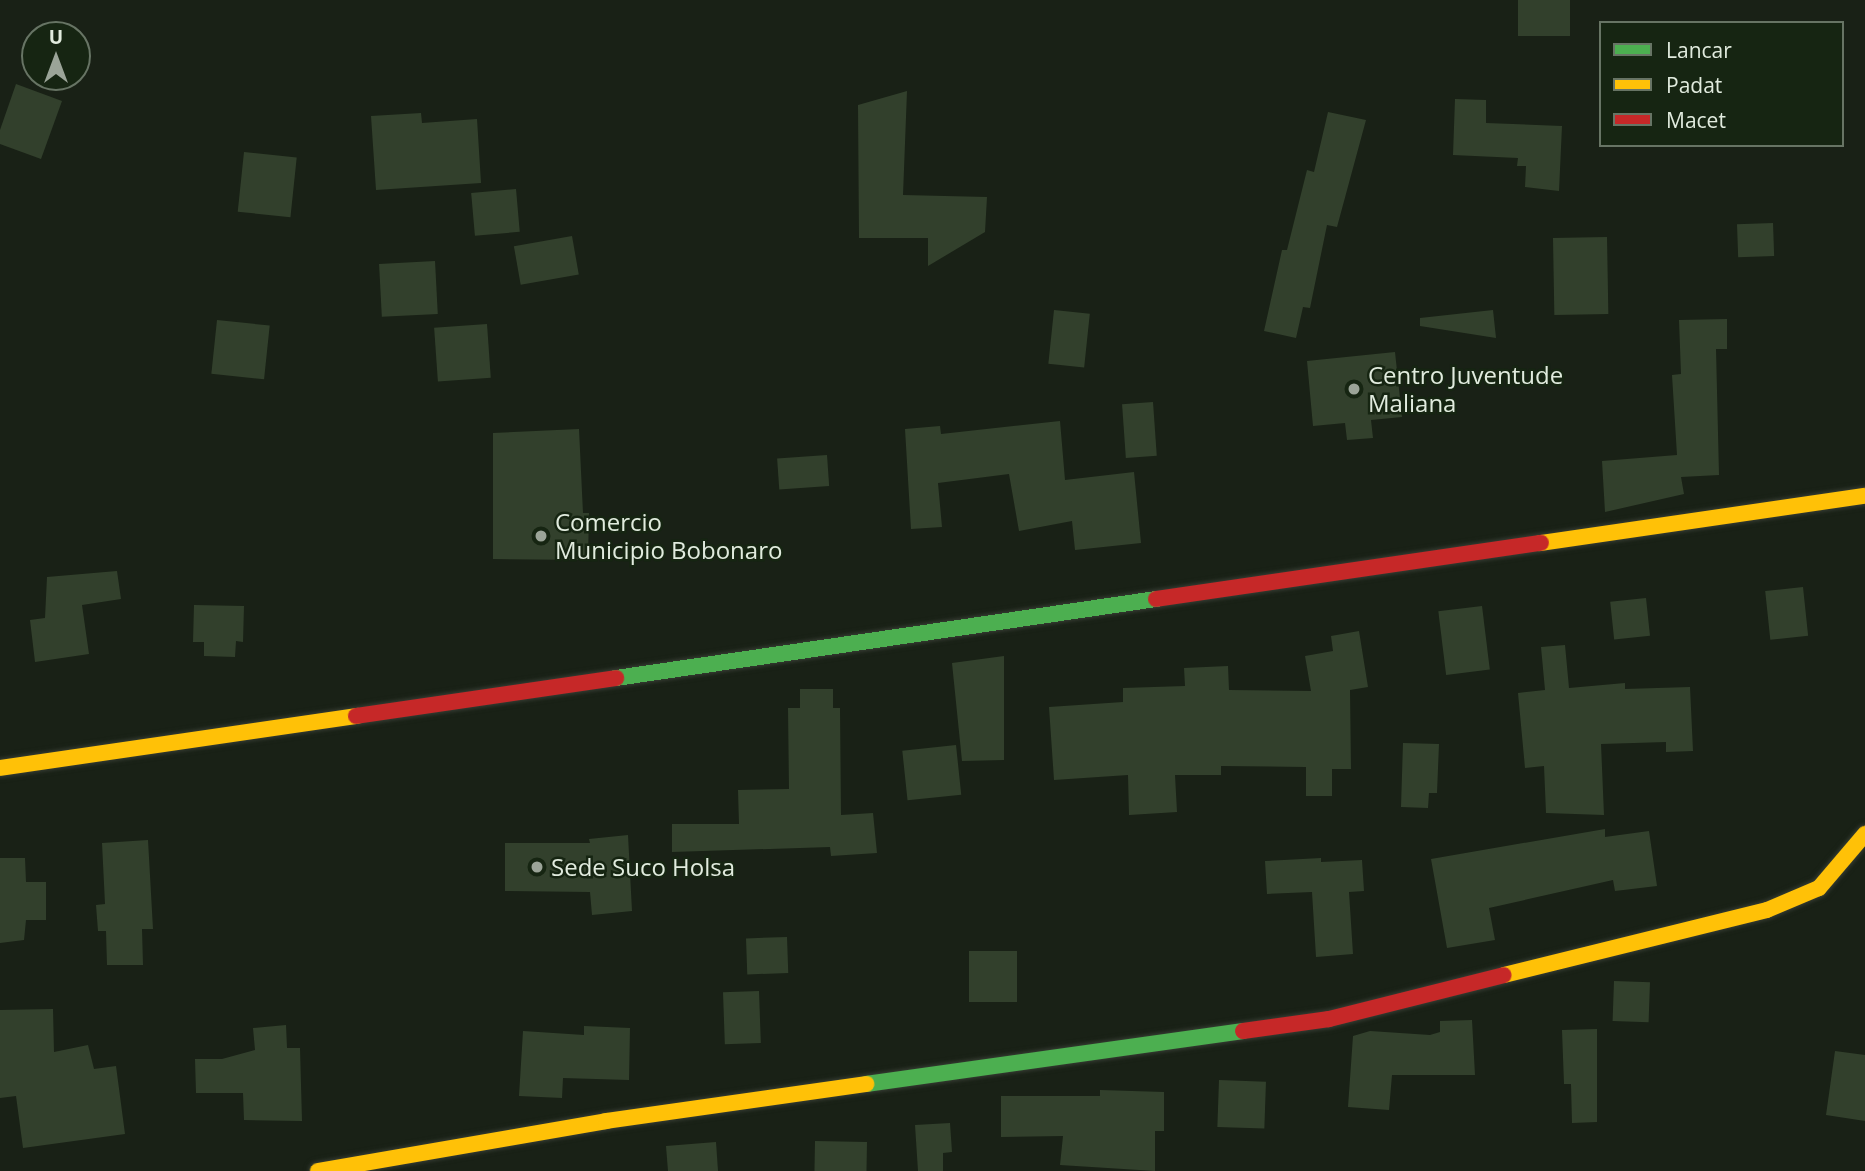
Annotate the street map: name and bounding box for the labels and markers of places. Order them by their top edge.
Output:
place label: Centro Juventude Maliana [1368,361,1563,417]
marker: Centro Juventude Maliana [1346,381,1362,397]
place label: Comercio Municipio Bobonaro [555,508,782,564]
marker: Comercio Municipio Bobonaro [533,528,549,544]
place label: Sede Suco Holsa [551,853,735,881]
marker: Sede Suco Holsa [529,859,545,875]

